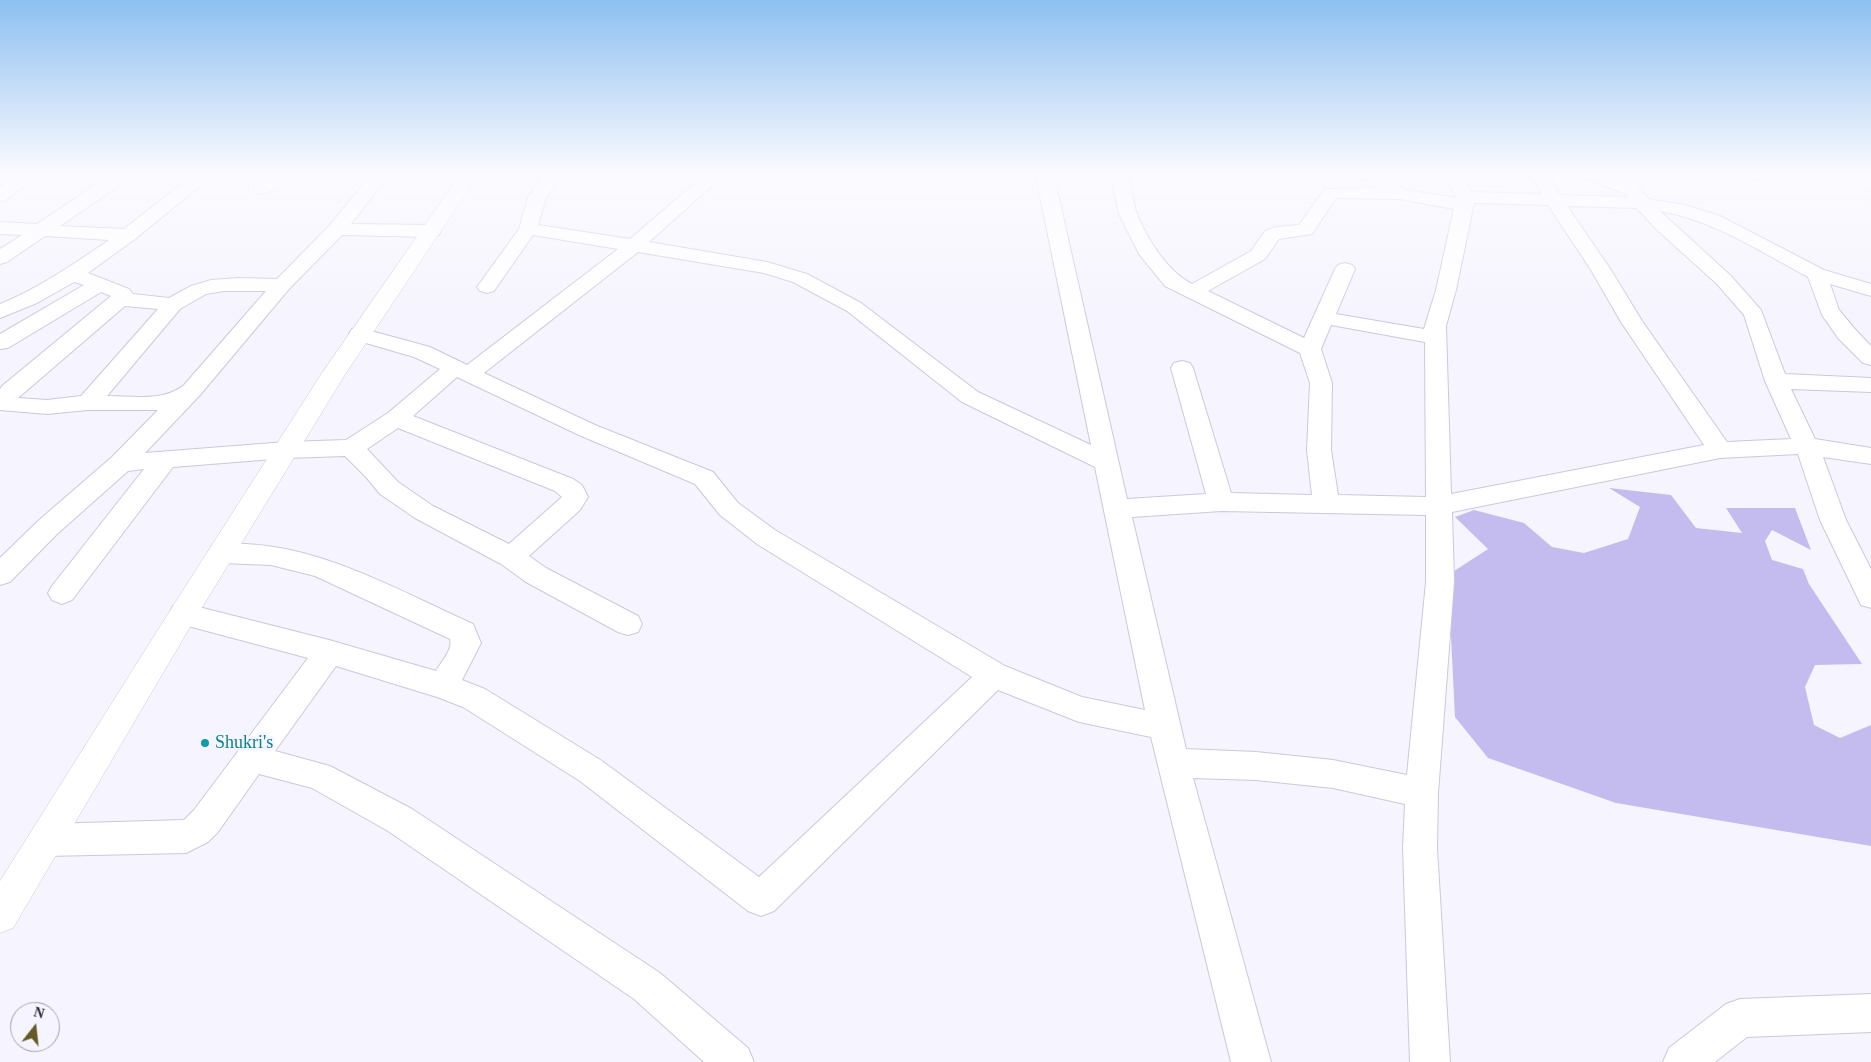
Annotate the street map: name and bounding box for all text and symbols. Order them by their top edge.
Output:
place label: Shukri's [215,732,281,754]
marker: Shukri's [199,737,211,749]
north arrow [10,1002,60,1052]
text: N [32,1004,46,1022]

